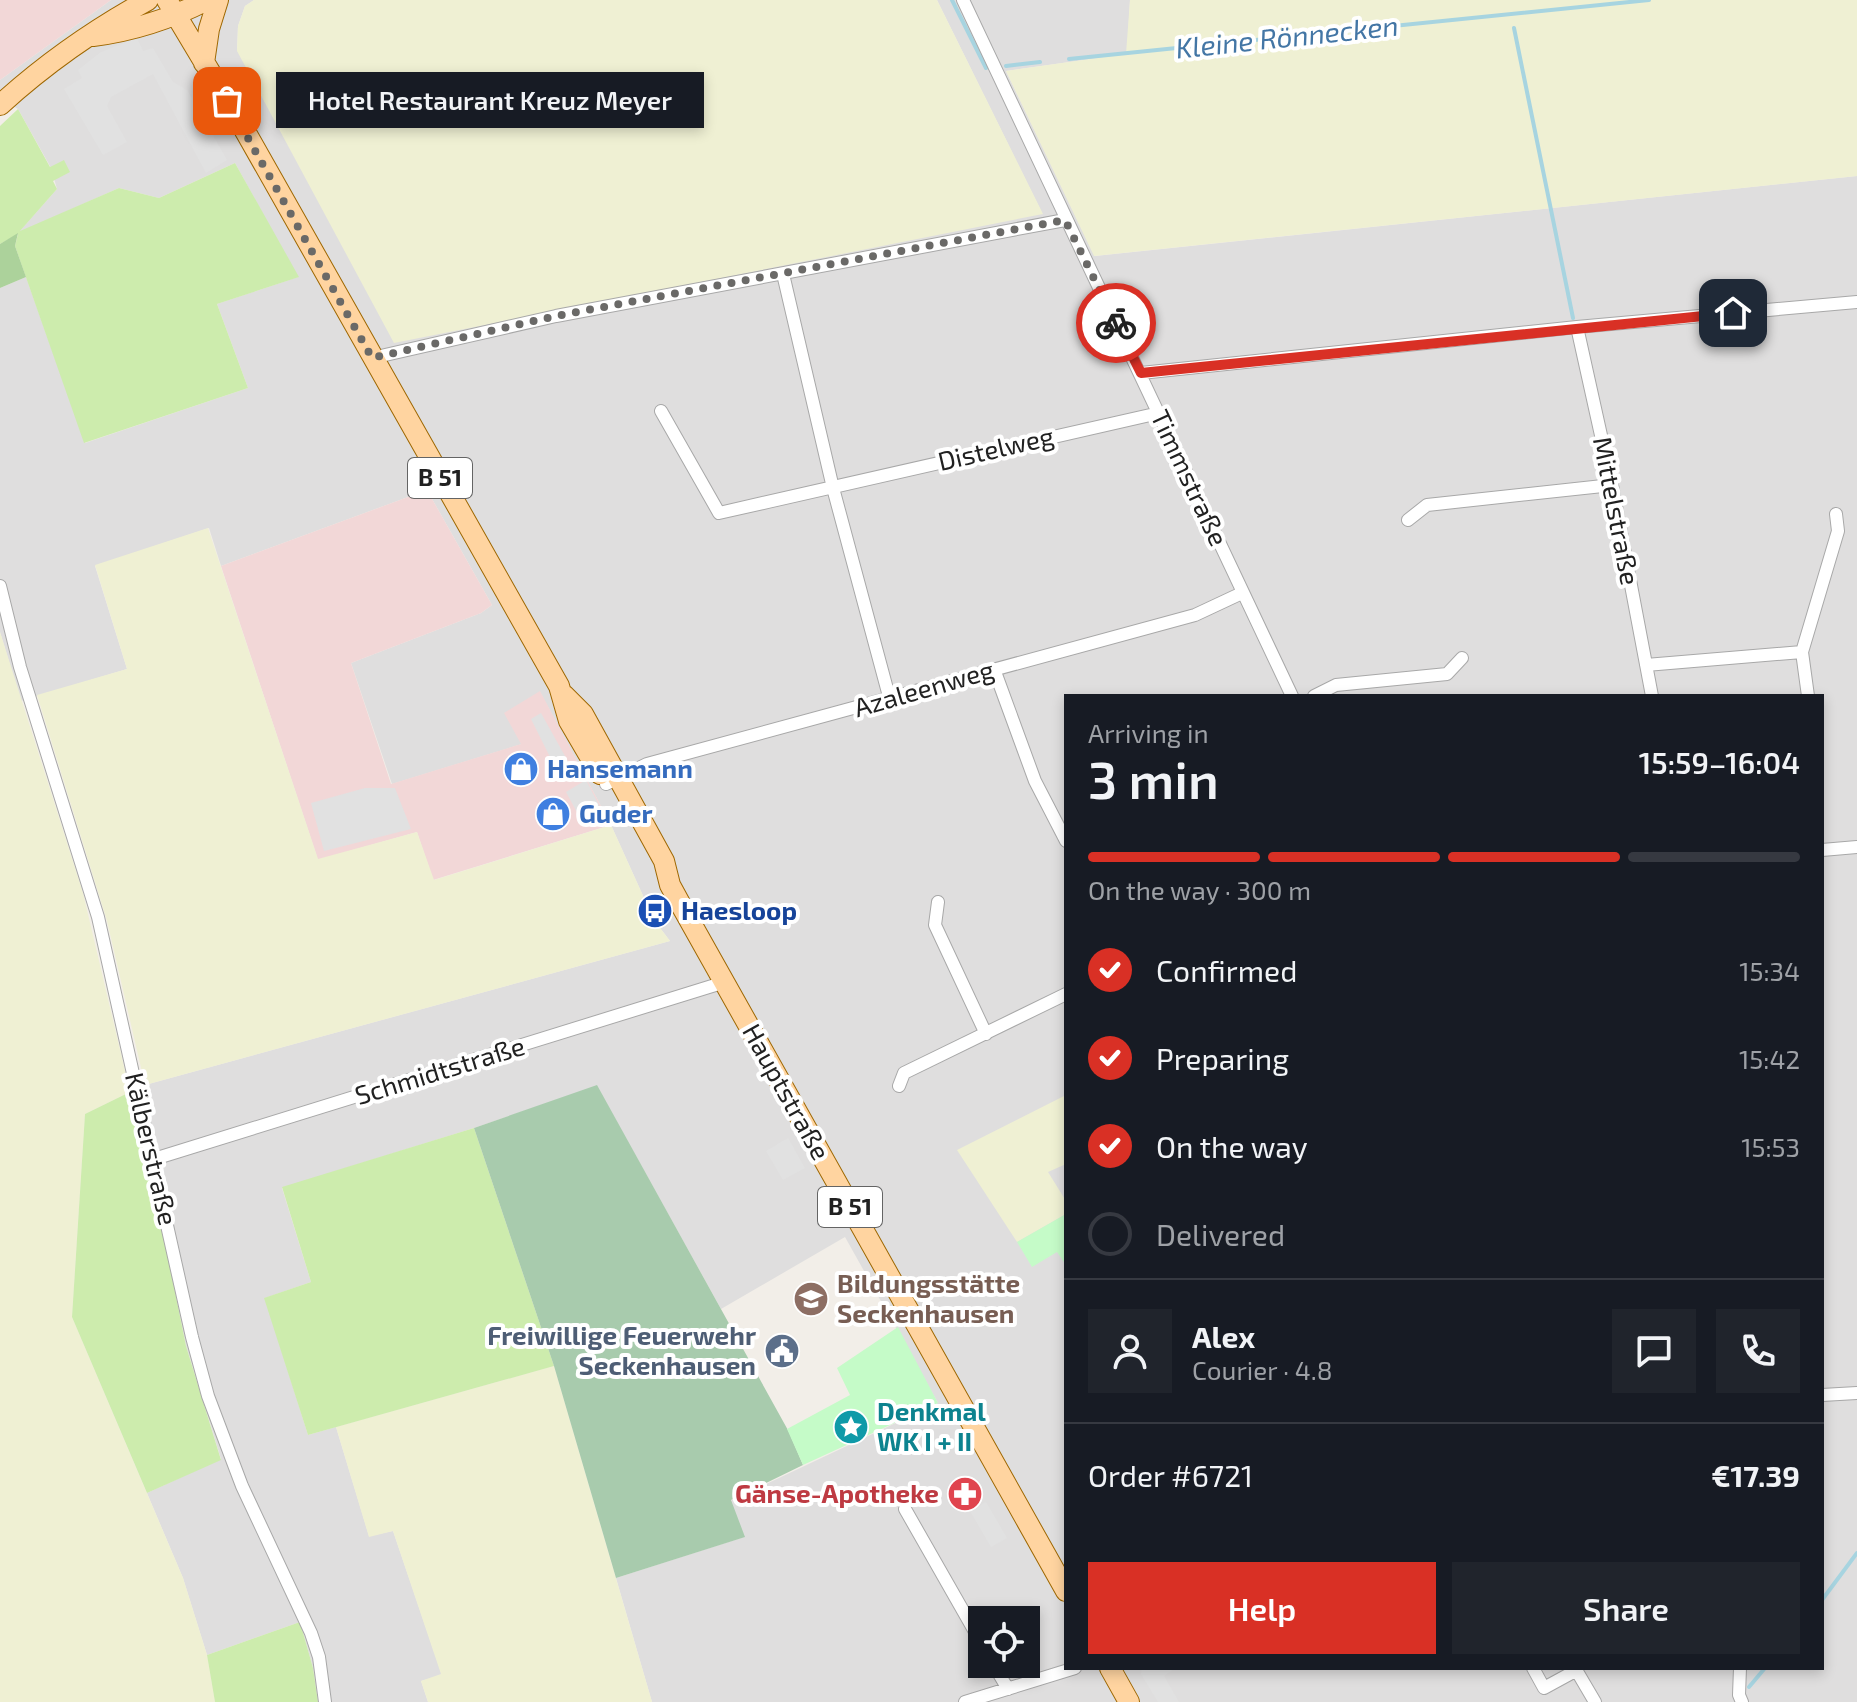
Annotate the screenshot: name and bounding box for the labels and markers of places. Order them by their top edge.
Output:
pin [193,67,261,135]
callout: Hotel Restaurant Kreuz Meyer [275,73,703,129]
pin [1699,279,1767,347]
shop icon: Hansemann [502,750,540,788]
place label: Hansemann [547,752,693,783]
shop icon: Guder [534,795,572,833]
place label: Guder [579,797,653,828]
bus stop icon: Haesloop [636,892,674,930]
place label: Haesloop [681,894,797,925]
place label: Bildungsstätte Seckenhausen [837,1267,1020,1328]
school or university icon: Bildungsstätte Seckenhausen [792,1280,830,1318]
place label: Freiwillige Feuerwehr Seckenhausen [487,1319,756,1380]
public building icon: Freiwillige Feuerwehr Seckenhausen [763,1332,801,1370]
place label: Denkmal WK I + II [877,1395,986,1456]
place icon: Denkmal WK I + II [832,1408,870,1446]
pharmacy icon: Gänse-Apotheke [946,1475,984,1513]
place label: Gänse-Apotheke [735,1477,939,1508]

